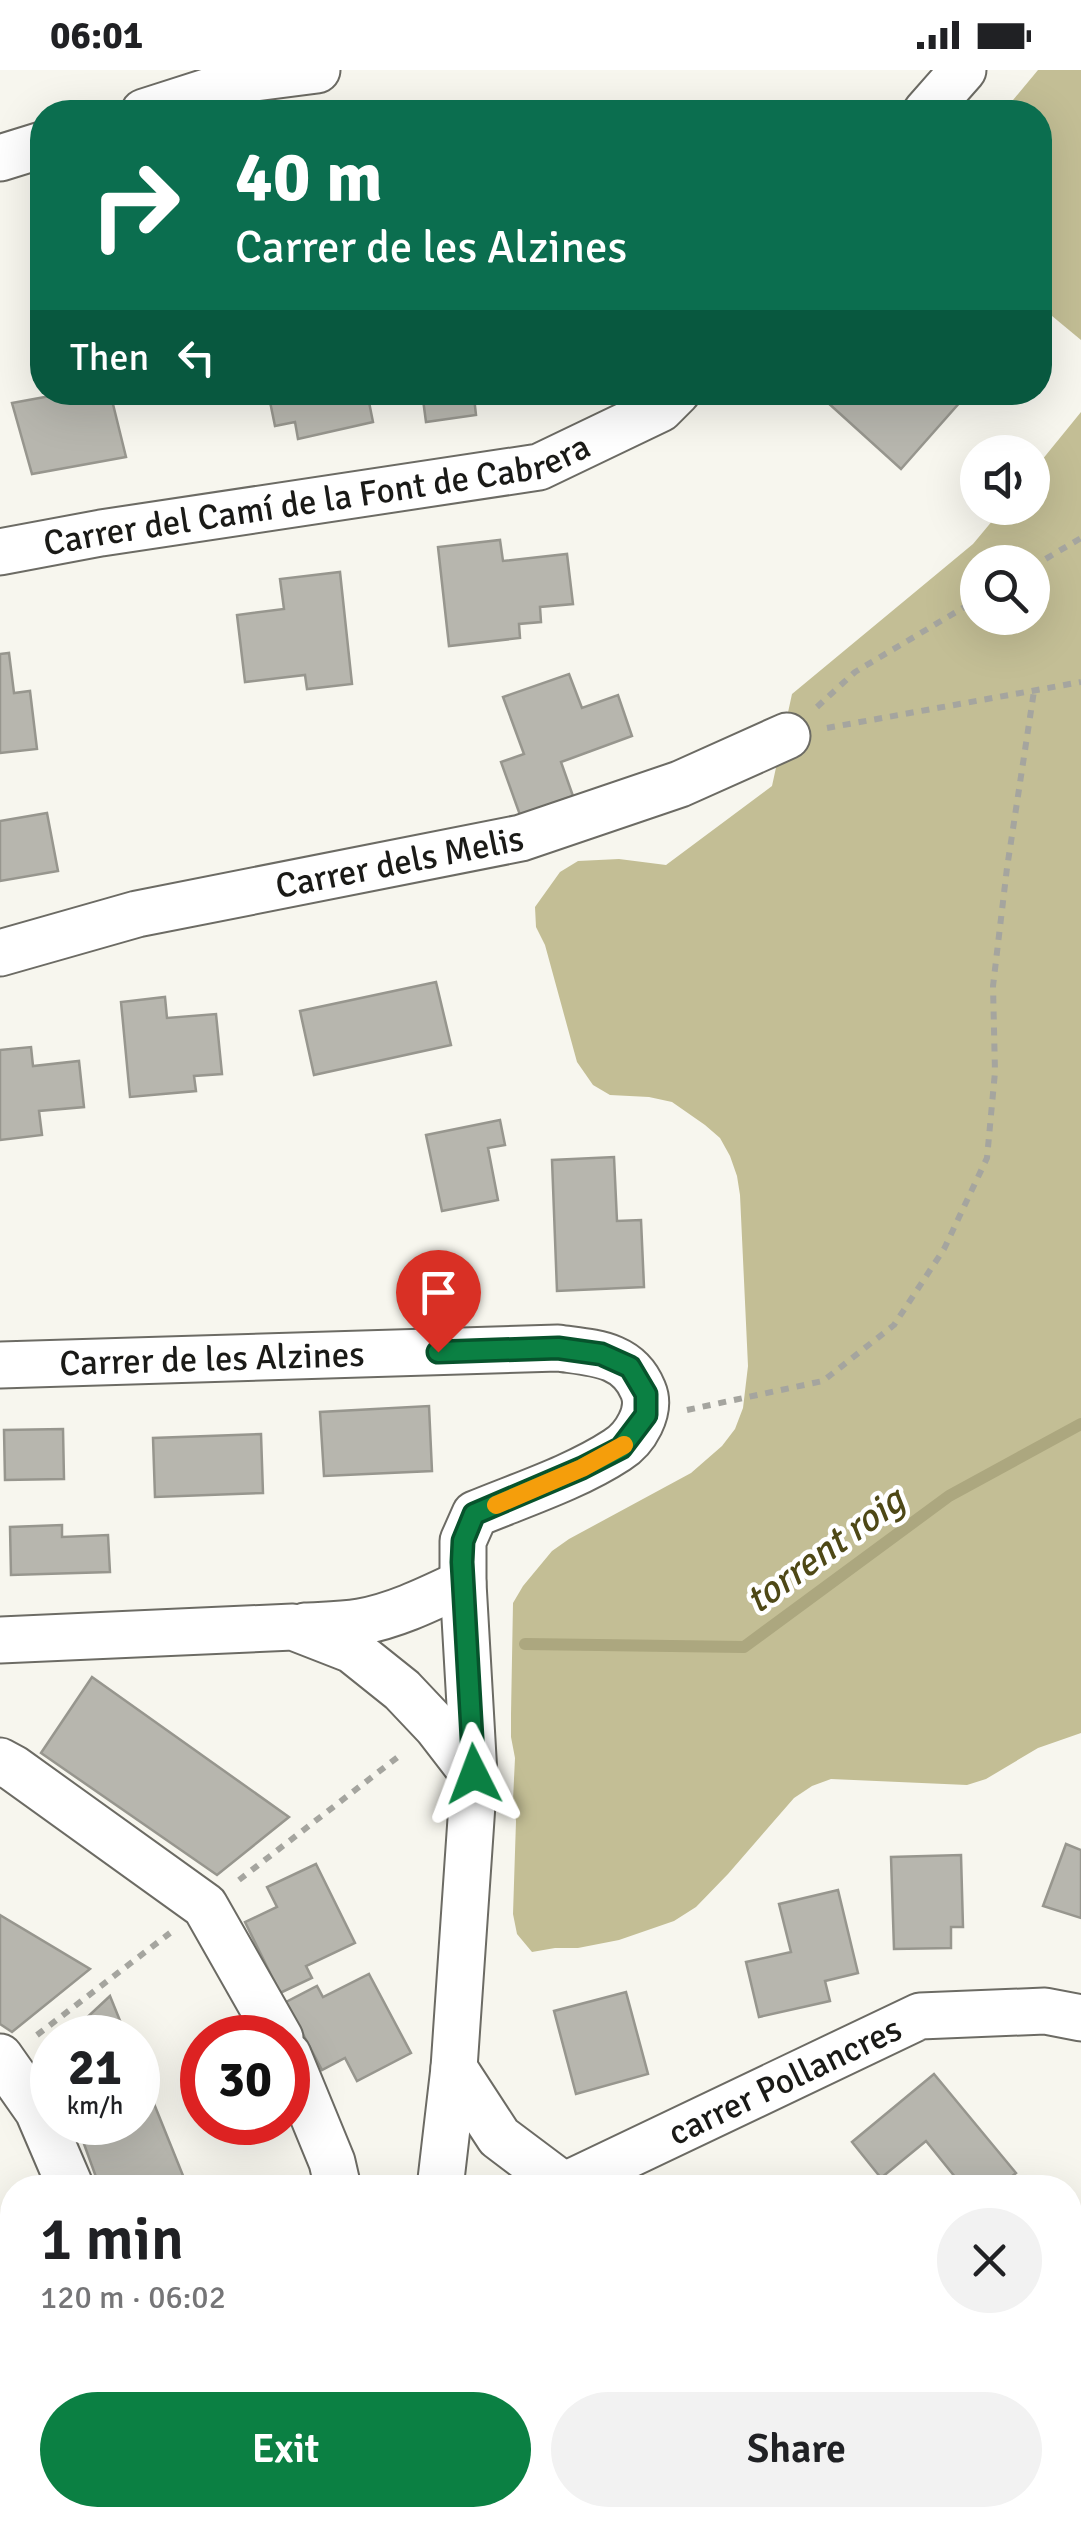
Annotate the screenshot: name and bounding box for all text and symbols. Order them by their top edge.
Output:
text: 06:01 [50,12,143,59]
text: 40 m [235,134,383,220]
icon: right [70,140,200,270]
text: Carrer de les Alzines [235,220,627,275]
icon: left [169,330,224,385]
text: Then [70,334,149,381]
street label: Carrer del Camí de la Font de Cabrera [40,424,597,565]
map controls [960,435,1050,635]
button: sound [960,435,1050,525]
button: search [960,545,1050,635]
street label: Carrer dels Melis [272,816,527,908]
pin [396,1250,481,1353]
icon: arrive [411,1265,466,1320]
street label: Carrer de les Alzines [59,1332,365,1385]
water label: torrent roig [736,1475,916,1623]
position arrow [422,1722,526,1826]
street label: carrer Pollancres [661,2007,908,2154]
speed limit sign: 30 [180,2015,310,2145]
text: 21 [68,2037,122,2099]
text: km/h [67,2090,123,2121]
text: 1 min [40,2203,184,2277]
button: close [937,2208,1042,2313]
text: 120 m · 06:02 [40,2278,226,2317]
button: Exit [40,2392,531,2507]
button: Share [551,2392,1042,2507]

